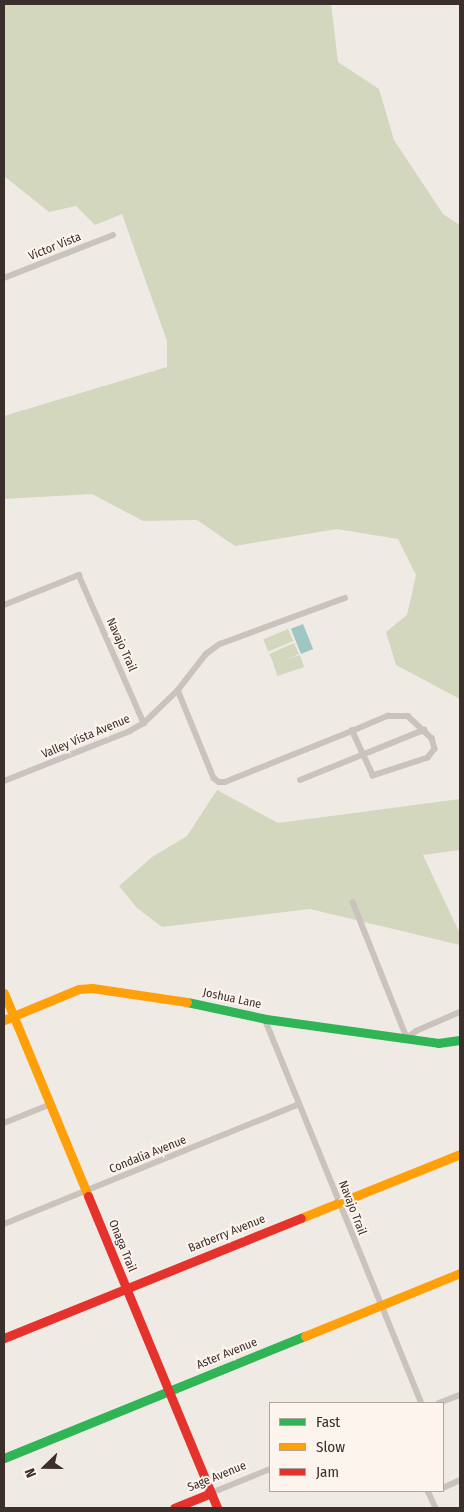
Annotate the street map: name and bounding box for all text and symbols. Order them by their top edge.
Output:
street label: Victor Vista [27,230,83,264]
street label: Navajo Trail [103,616,139,674]
street label: Valley Vista Avenue [40,712,132,762]
street label: Joshua Lane [201,986,263,1012]
street label: Condalia Avenue [107,1133,189,1177]
street label: Navajo Trail [335,1179,369,1237]
street label: Barberry Avenue [186,1212,268,1256]
street label: Onaga Trail [105,1218,139,1274]
street label: Aster Avenue [195,1335,259,1373]
legend [269,1402,444,1492]
text: Fast [316,1413,340,1431]
text: Slow [316,1438,345,1456]
north arrow [20,1442,70,1492]
street label: Sage Avenue [186,1459,248,1495]
text: Jam [316,1463,339,1481]
text: N [21,1466,40,1480]

